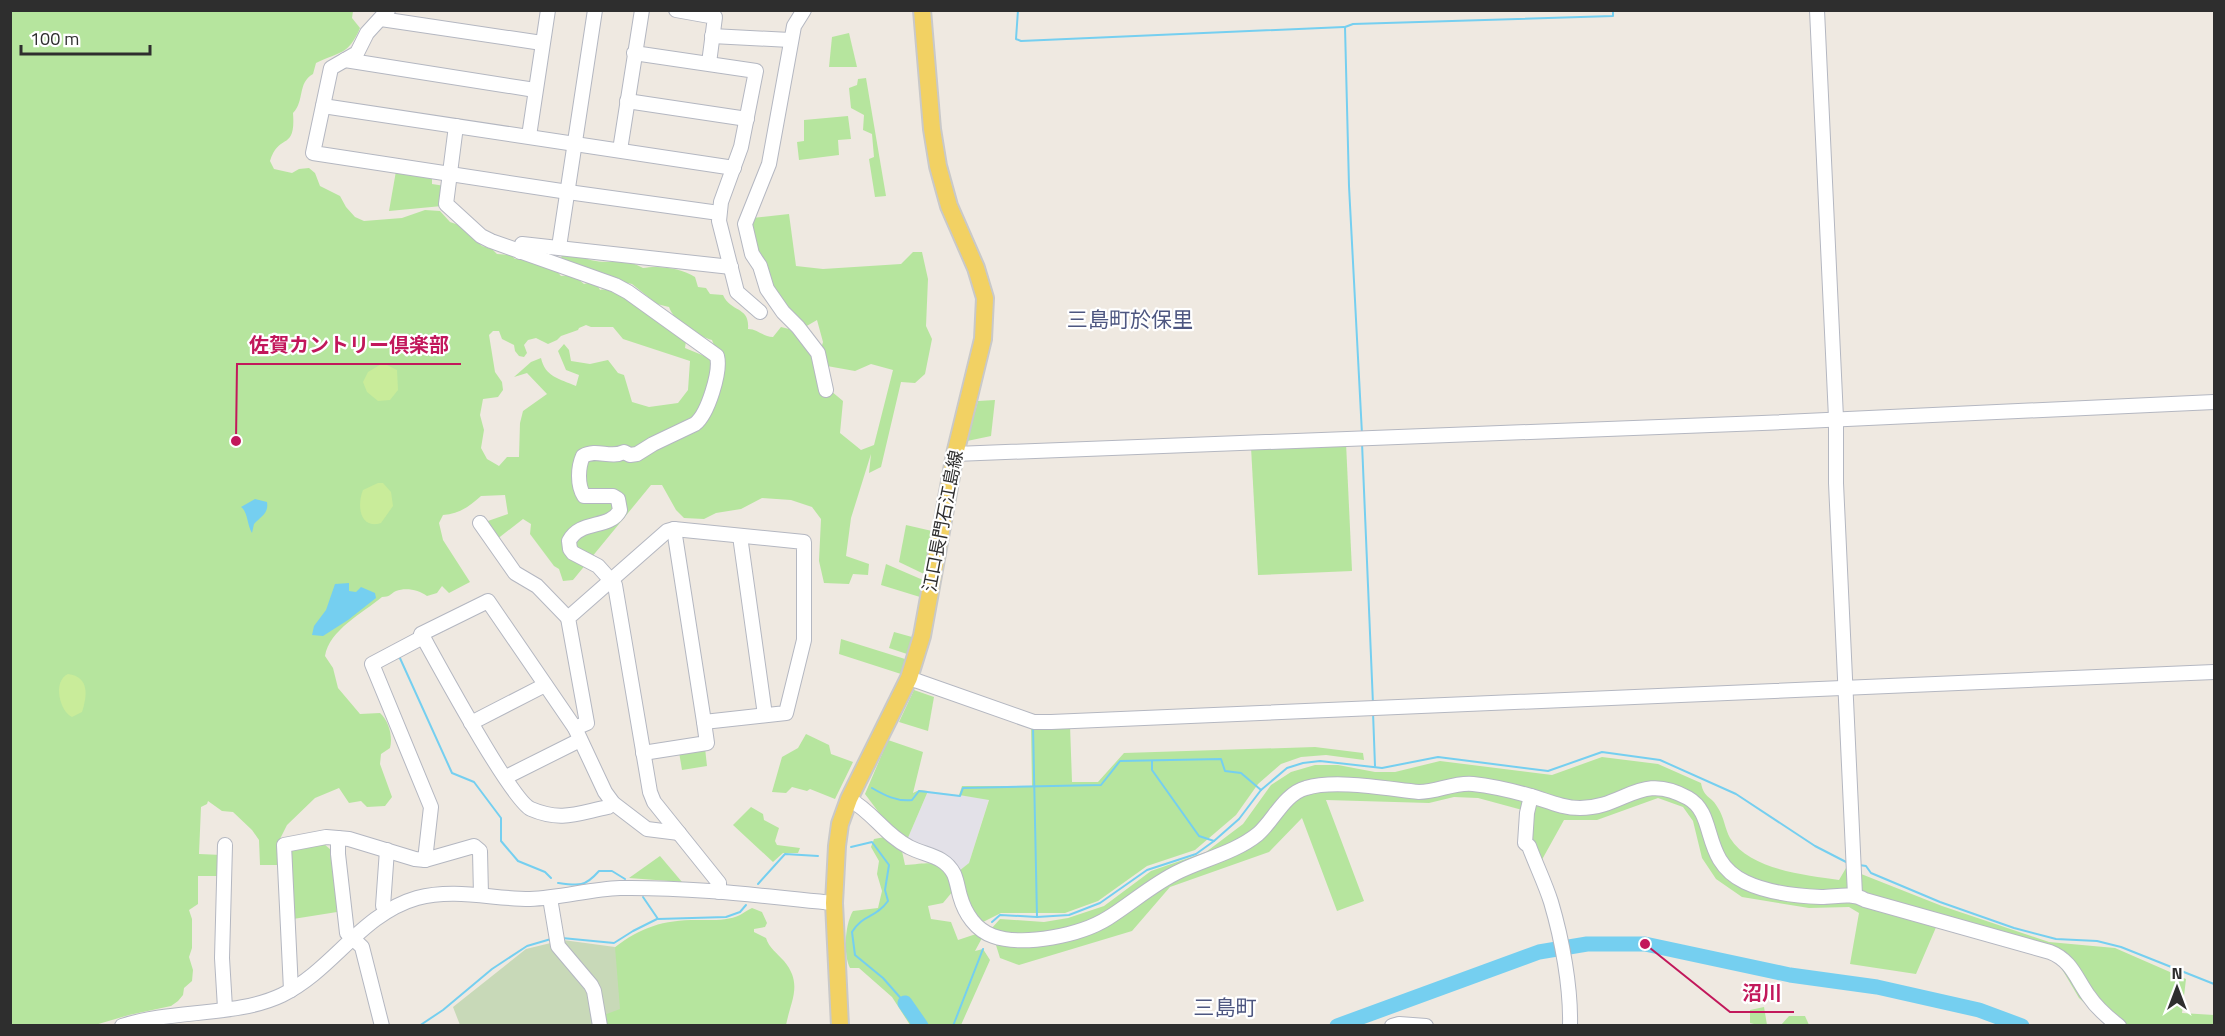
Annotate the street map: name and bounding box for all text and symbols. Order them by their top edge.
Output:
scale bar [21,18,150,56]
text: 100 m [30,25,79,52]
district label: 三島町於保里 [1067,303,1193,335]
callout: 佐賀カントリー倶楽部 [237,326,461,364]
text: 佐賀カントリー倶楽部 [249,329,449,360]
street label: 江口長門石江島線 [916,448,969,594]
north arrow [2147,958,2207,1018]
text: N [2171,961,2183,985]
callout: 沼川 [1730,974,1794,1012]
text: 沼川 [1742,977,1782,1008]
district label: 三島町 [1194,991,1257,1023]

